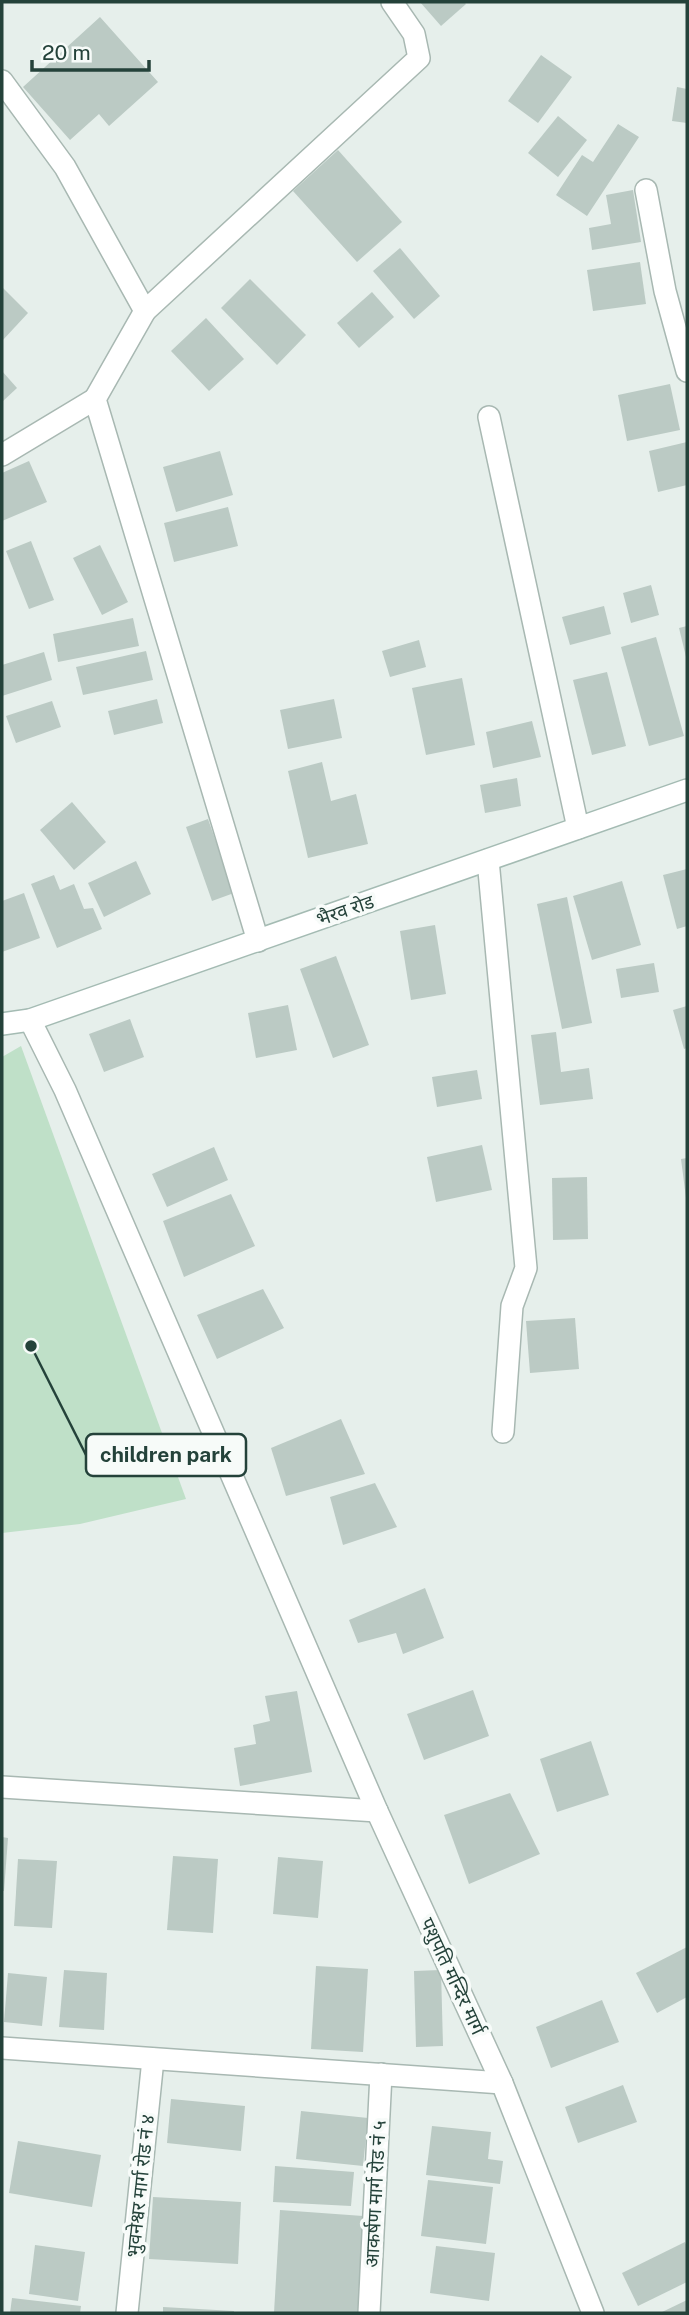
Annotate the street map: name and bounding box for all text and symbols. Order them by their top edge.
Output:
scale bar [32,28,149,72]
text: 20 m [42,40,91,65]
street label: भैरव रोड [313,890,377,930]
callout: children park [86,1434,246,1476]
text: children park [100,1442,232,1467]
street label: पशुपति मन्दिर मार्ग [414,1914,490,2040]
street label: भुवनेश्वर मार्ग रोड नं ४ [122,2113,160,2259]
street label: आकर्षण मार्ग रोड नं ५ [360,2120,390,2268]

